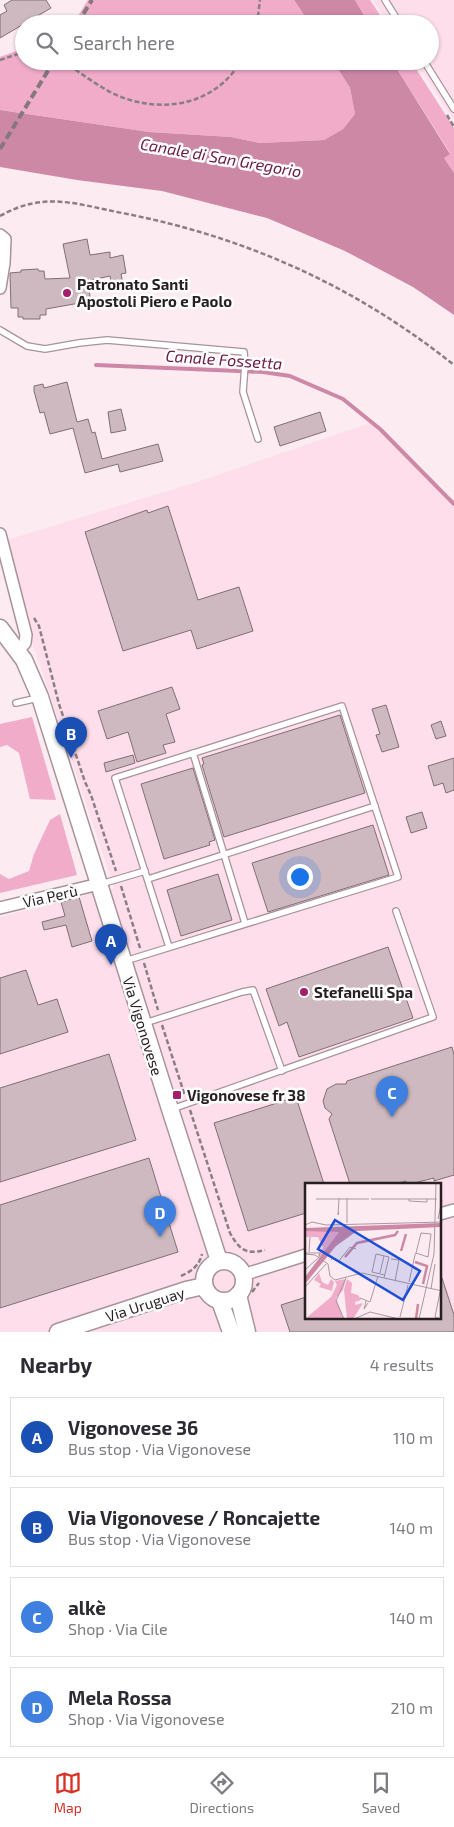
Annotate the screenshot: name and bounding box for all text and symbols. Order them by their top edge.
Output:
search box [15,15,439,70]
icon: search [33,29,61,57]
text: Search here [73,31,175,54]
water label: Canale di San Gregorio [139,133,303,181]
place label: Patronato Santi Apostoli Piero e Paolo [77,275,232,310]
marker: Patronato Santi Apostoli Piero e Paolo [61,287,73,299]
water label: Canale Fossetta [165,345,283,373]
pin: B [55,717,87,758]
your location [287,864,313,890]
street label: Via Perù [21,881,79,911]
pin: A [95,924,127,965]
street label: Via Vigonovese [119,974,167,1078]
place label: Stefanelli Spa [314,983,413,1001]
marker: Stefanelli Spa [298,986,310,998]
pin: C [376,1076,408,1117]
place label: Vigonovese fr 38 [187,1086,305,1104]
marker: Vigonovese fr 38 [171,1089,183,1101]
inset map [305,1183,442,1320]
pin: D [144,1196,176,1237]
street label: Via Uruguay [103,1283,187,1325]
text: Nearby [20,1352,92,1377]
text: 4 results [370,1355,434,1374]
text: Vigonovese 36 [68,1416,198,1439]
text: A [32,1428,42,1447]
text: 110 m [393,1428,433,1447]
text: Bus stop · Via Vigonovese [68,1439,251,1458]
text: Via Vigonovese / Roncajette [68,1506,320,1529]
text: B [32,1518,42,1537]
text: 140 m [390,1518,433,1537]
text: Bus stop · Via Vigonovese [68,1529,251,1548]
text: alkè [68,1596,106,1619]
text: C [32,1608,42,1627]
text: 140 m [390,1608,433,1627]
text: Shop · Via Cile [68,1619,168,1638]
text: Mela Rossa [68,1686,172,1709]
text: D [32,1698,42,1717]
text: 210 m [390,1698,433,1717]
text: Shop · Via Vigonovese [68,1709,225,1728]
tab: Map [54,1769,82,1816]
tab: Directions [190,1769,254,1816]
tab: Saved [362,1769,400,1816]

